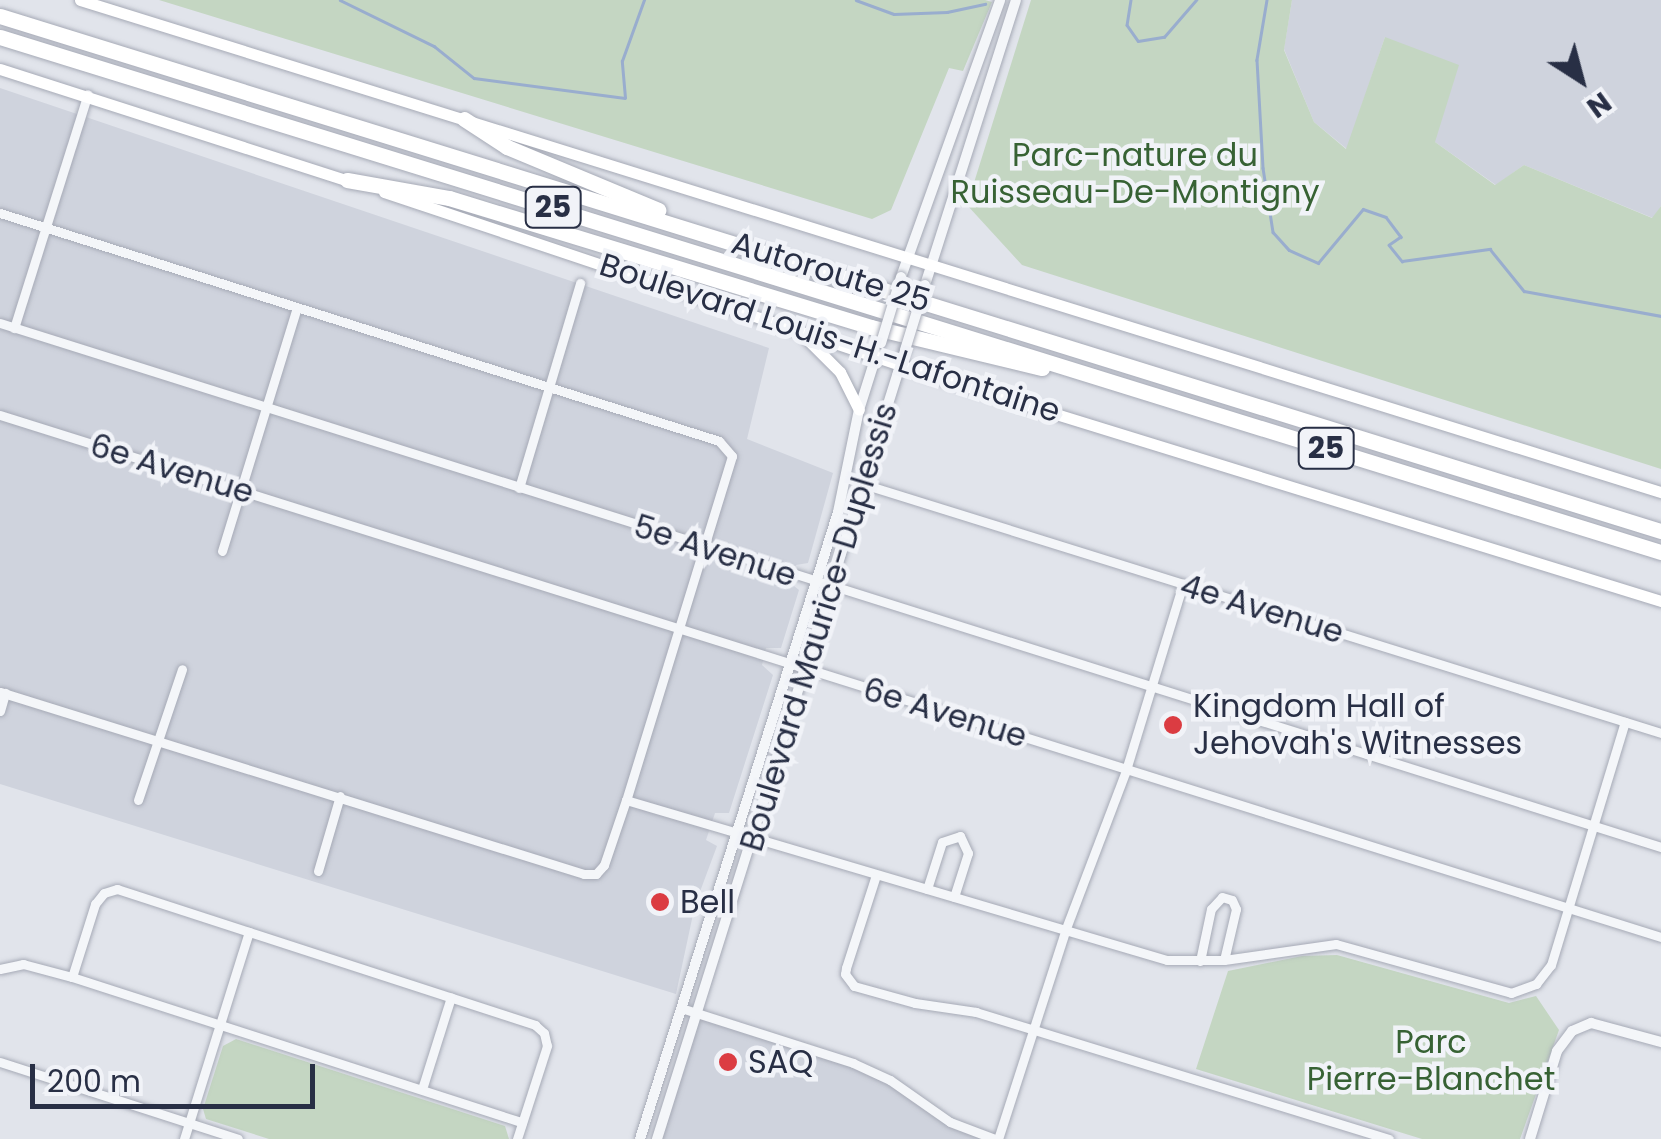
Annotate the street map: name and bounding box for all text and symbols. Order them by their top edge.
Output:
north arrow [1531,30,1631,130]
text: N [1579,83,1619,127]
park label: Parc-nature du Ruisseau-De-Montigny [950,137,1320,212]
road number: 25 [523,182,583,232]
street label: Autoroute 25 [727,224,935,320]
street label: Boulevard Louis-H.-Lafontaine [595,245,1065,431]
street label: Boulevard Maurice-Duplessis [732,398,906,856]
road number: 25 [1296,423,1356,473]
street label: 6e Avenue [86,426,258,512]
street label: 5e Avenue [629,507,801,595]
street label: 4e Avenue [1176,566,1348,652]
street label: 6e Avenue [859,670,1031,756]
place label: Kingdom Hall of Jehovah's Witnesses [1193,688,1522,763]
marker: Kingdom Hall of Jehovah's Witnesses [1162,714,1184,736]
place label: Bell [680,883,735,921]
marker: Bell [649,891,671,913]
park label: Parc Pierre-Blanchet [1307,1024,1555,1099]
place label: SAQ [748,1043,814,1081]
scale bar [35,1044,320,1106]
marker: SAQ [717,1051,739,1073]
text: 200 m [47,1060,141,1103]

